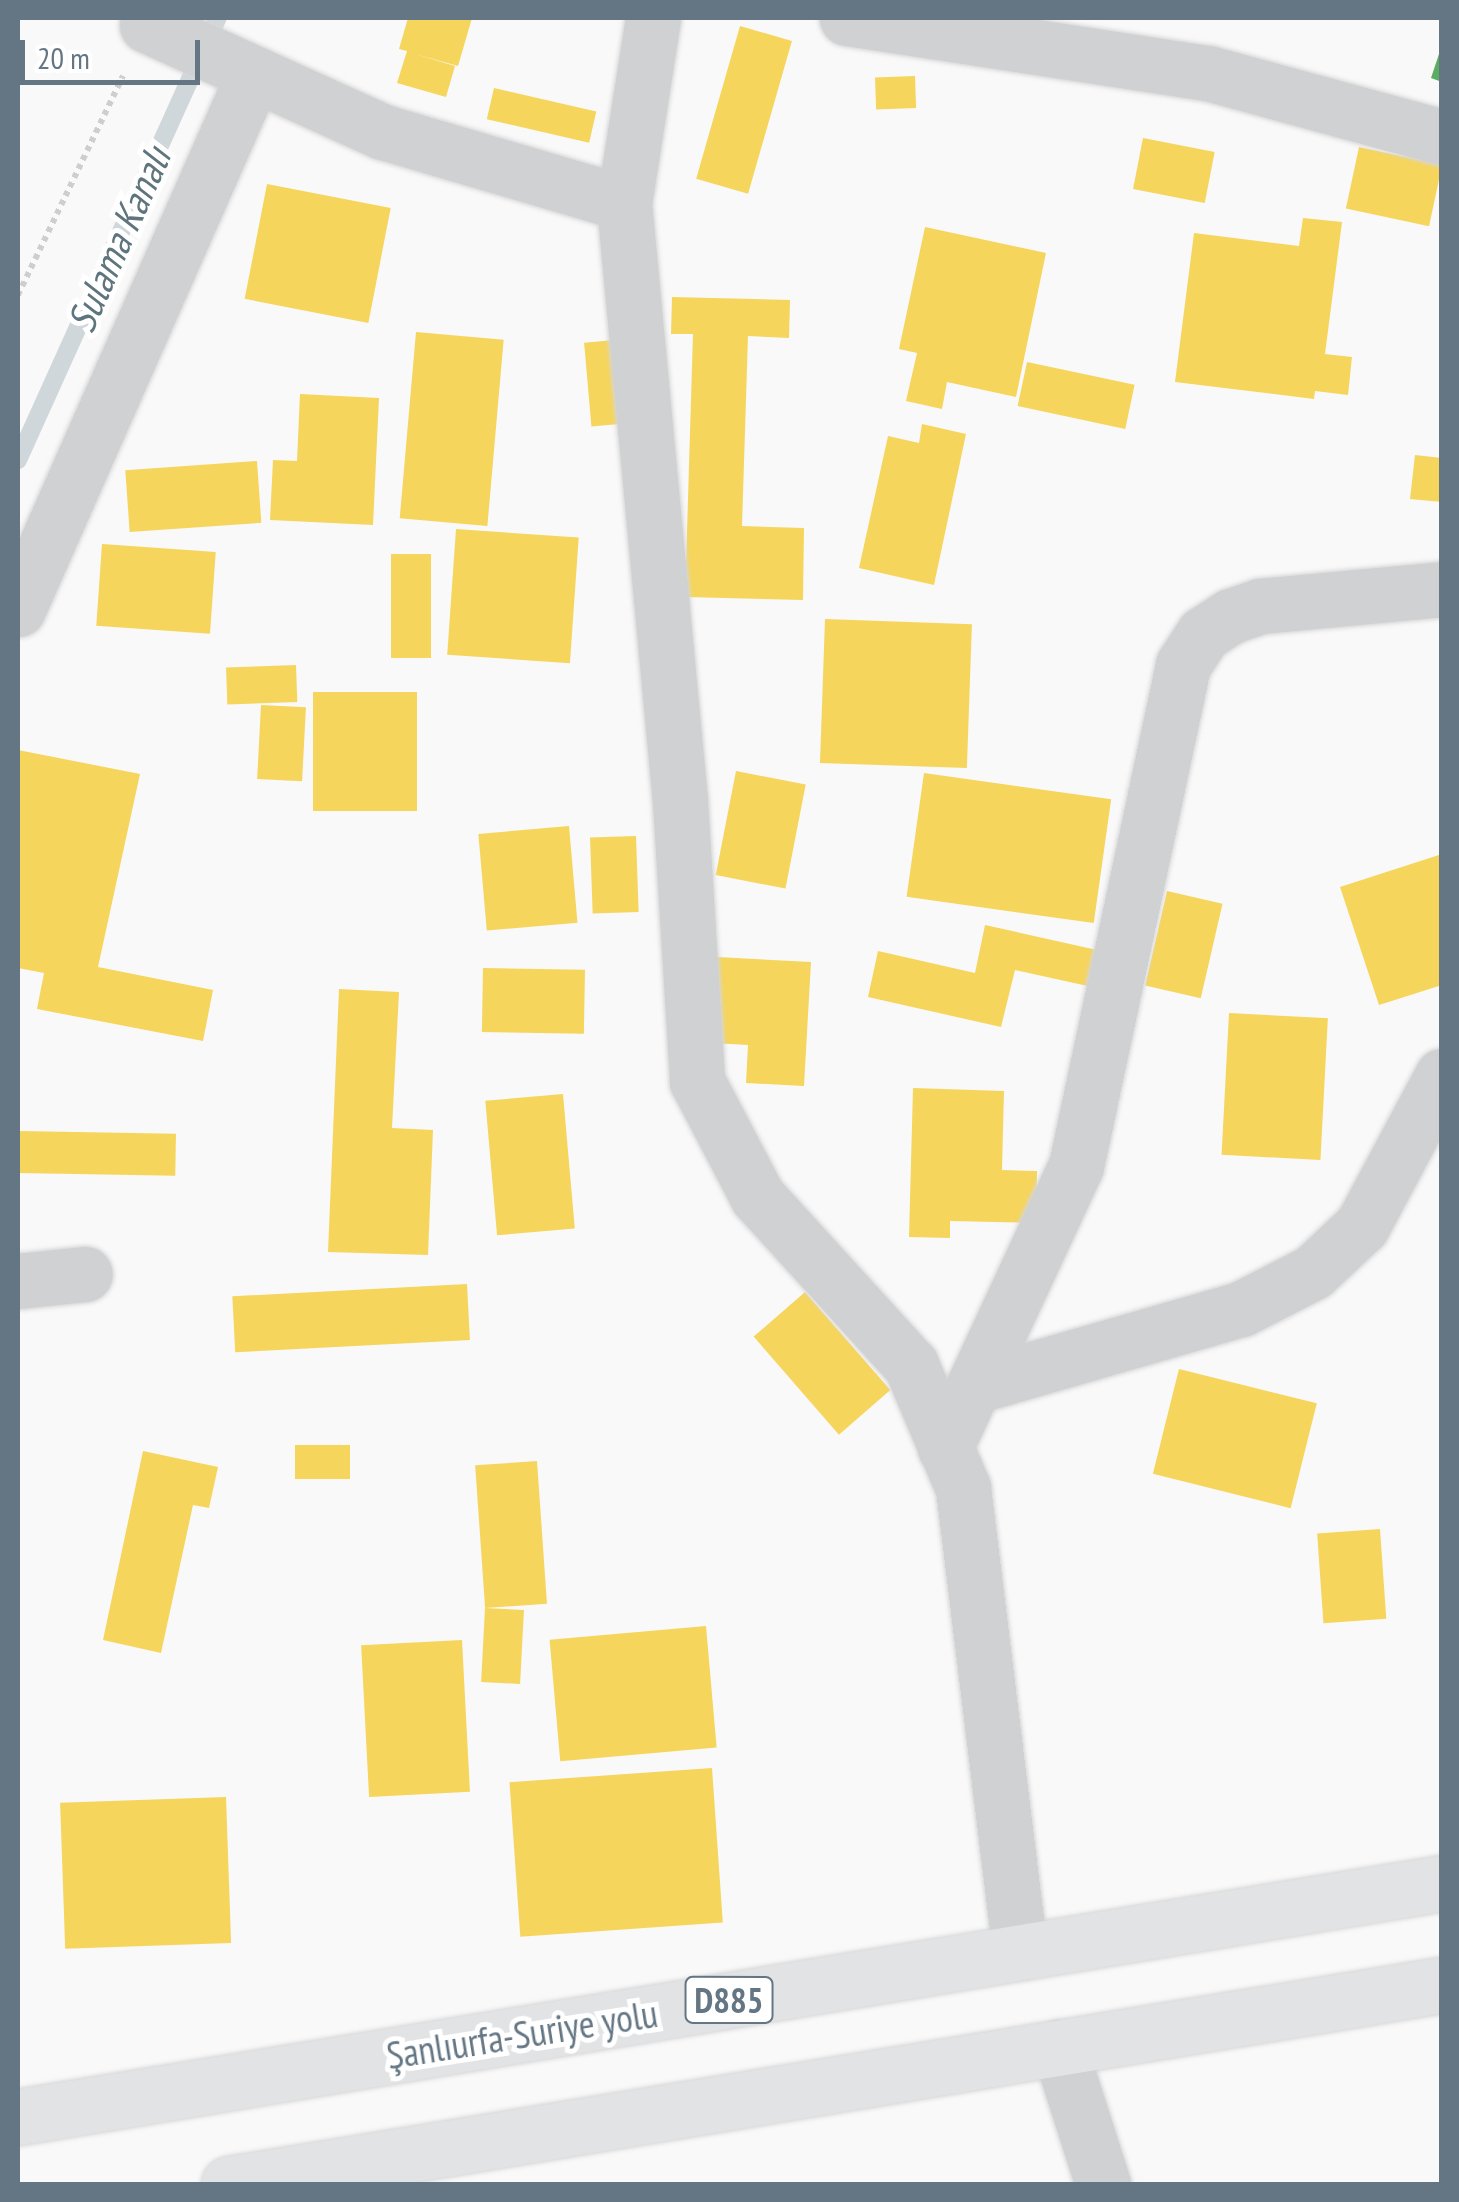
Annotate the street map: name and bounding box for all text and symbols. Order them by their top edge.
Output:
scale bar [25,20,205,82]
text: 20 m [37,38,90,77]
water label: Sulama Kanalı [56,139,180,339]
road number: D885 [684,1970,774,2030]
street label: Şanlıurfa-Suriye yolu [383,1990,661,2078]

